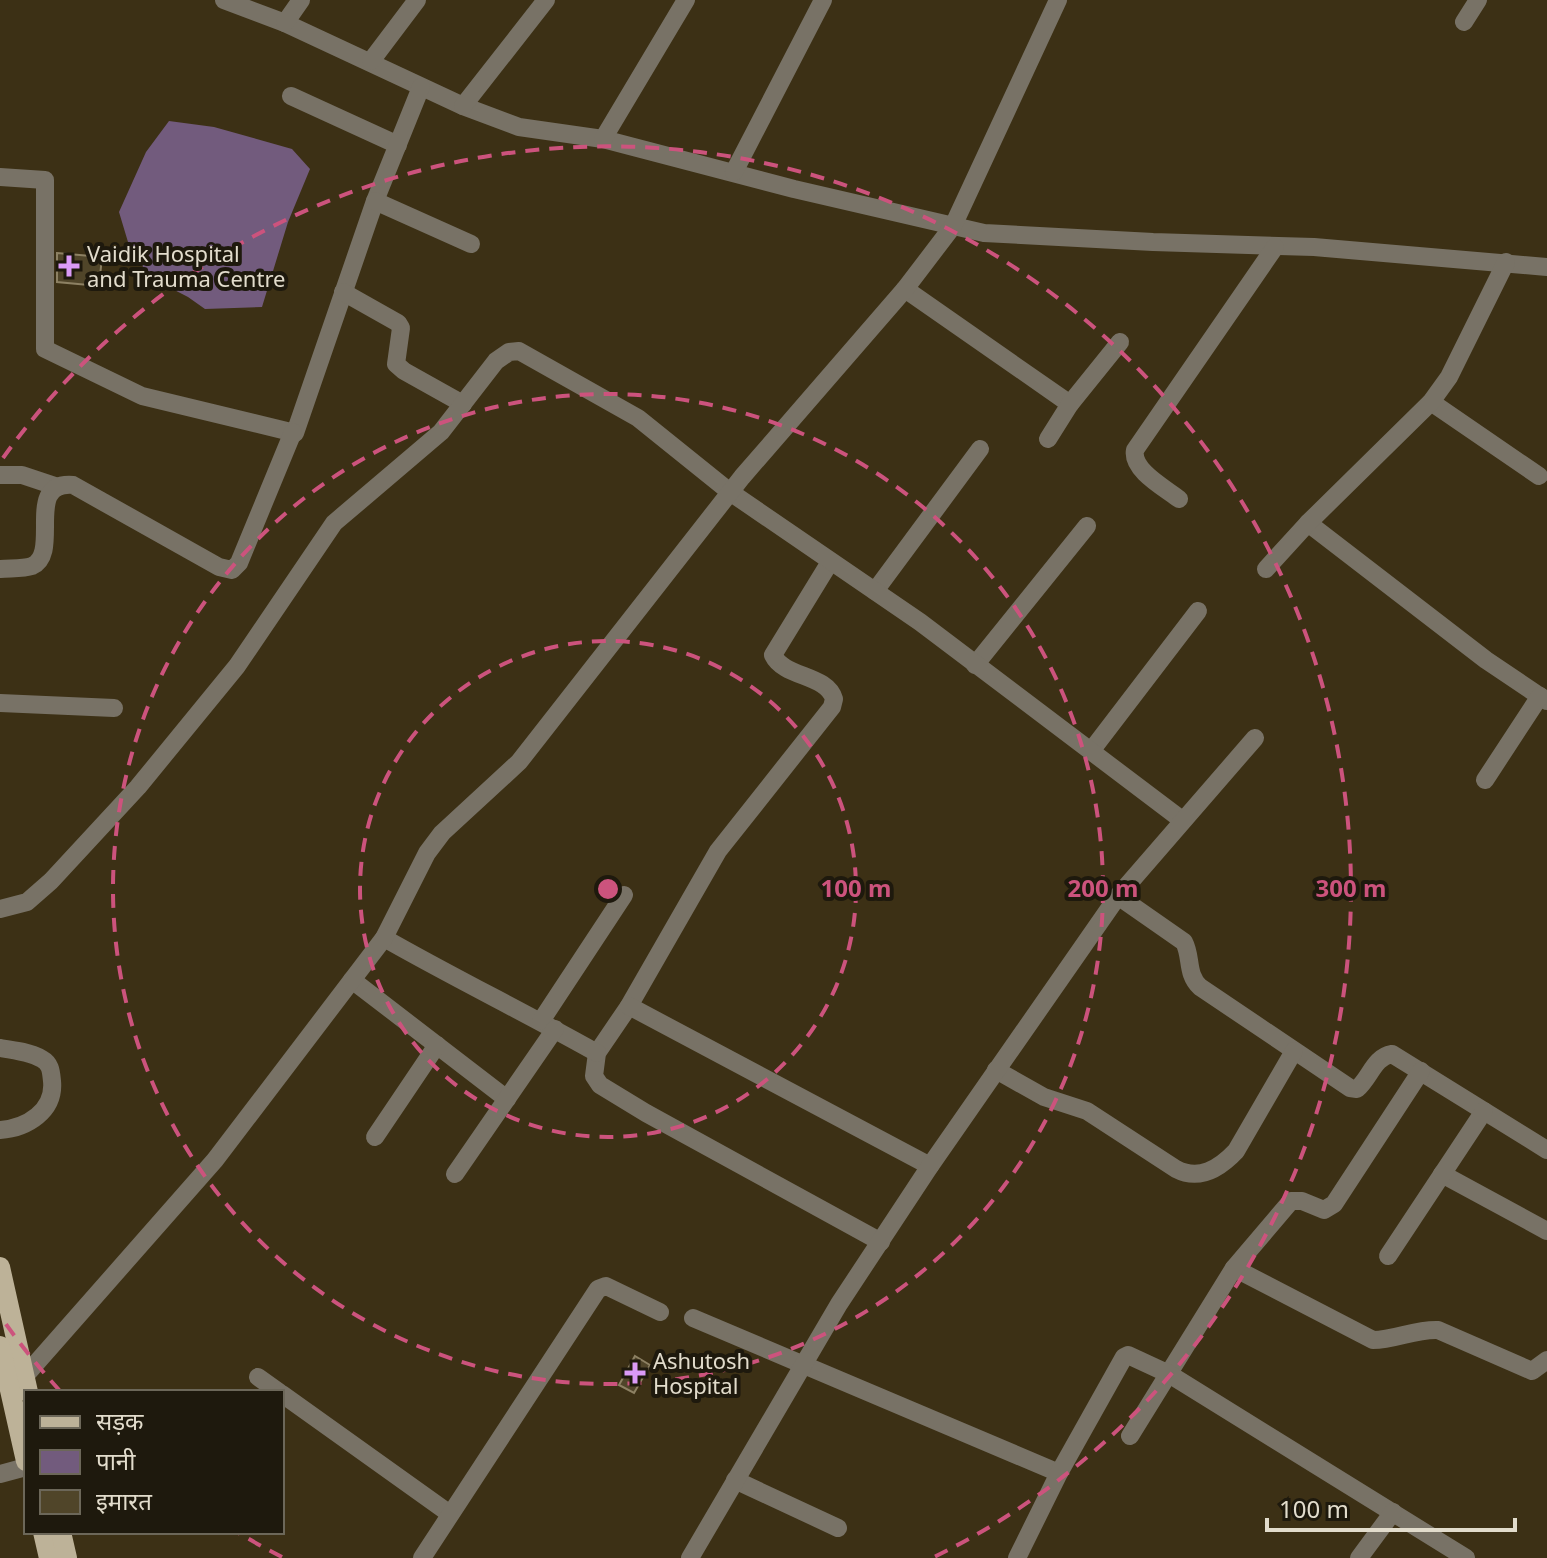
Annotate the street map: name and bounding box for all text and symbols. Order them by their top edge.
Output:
place label: Vaidik Hospital and Trauma Centre [87,238,285,293]
marker: Vaidik Hospital and Trauma Centre [58,255,80,277]
text: 100 m [821,871,891,904]
text: 200 m [1068,871,1138,904]
text: 300 m [1316,871,1386,904]
centre of rings [594,875,622,903]
place label: Ashutosh Hospital [653,1345,750,1400]
marker: Ashutosh Hospital [624,1362,646,1384]
legend [24,1390,284,1534]
text: सड़क [96,1404,144,1437]
text: पानी [96,1444,136,1477]
scale bar [1267,1482,1515,1532]
text: इमारत [96,1484,153,1517]
text: 100 m [1279,1492,1349,1525]

